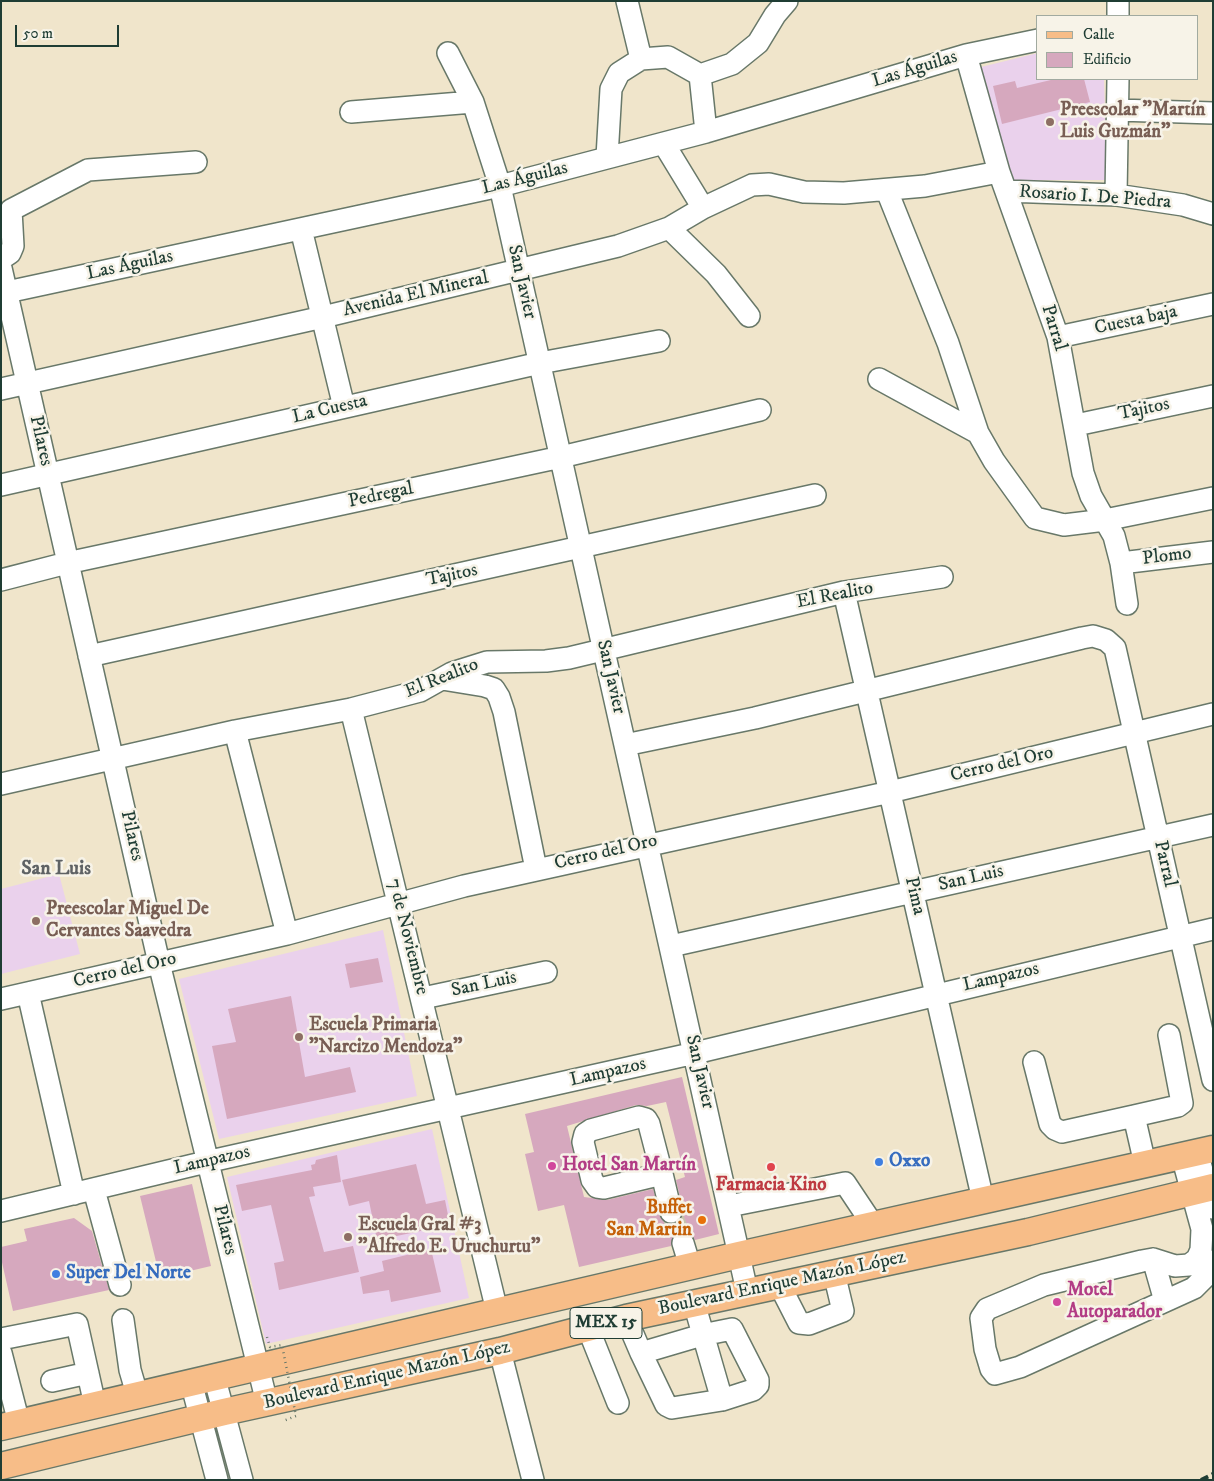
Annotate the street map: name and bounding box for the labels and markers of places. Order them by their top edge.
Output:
place label: Preescolar "Martín Luis Guzmán" [1060,100,1205,144]
marker: Preescolar "Martín Luis Guzmán" [1044,116,1056,128]
place label: Preescolar Miguel De Cervantes Saavedra [46,899,209,943]
marker: Preescolar Miguel De Cervantes Saavedra [30,915,42,927]
place label: Escuela Primaria "Narcizo Mendoza" [309,1015,462,1059]
marker: Escuela Primaria "Narcizo Mendoza" [293,1031,305,1043]
place label: Oxxo [889,1151,930,1173]
place label: Hotel San Martín [562,1155,696,1177]
marker: Oxxo [873,1156,885,1168]
marker: Hotel San Martín [546,1160,558,1172]
marker: Farmacia Kino [765,1161,777,1173]
place label: Farmacia Kino [715,1175,827,1197]
place label: Buffet San Martin [607,1198,692,1242]
marker: Buffet San Martin [696,1214,708,1226]
place label: Escuela Gral #3 "Alfredo E. Uruchurtu" [358,1215,540,1259]
marker: Escuela Gral #3 "Alfredo E. Uruchurtu" [342,1231,354,1243]
place label: Super Del Norte [66,1263,191,1285]
marker: Super Del Norte [50,1268,62,1280]
place label: Motel Autoparador [1067,1280,1162,1324]
marker: Motel Autoparador [1051,1296,1063,1308]

